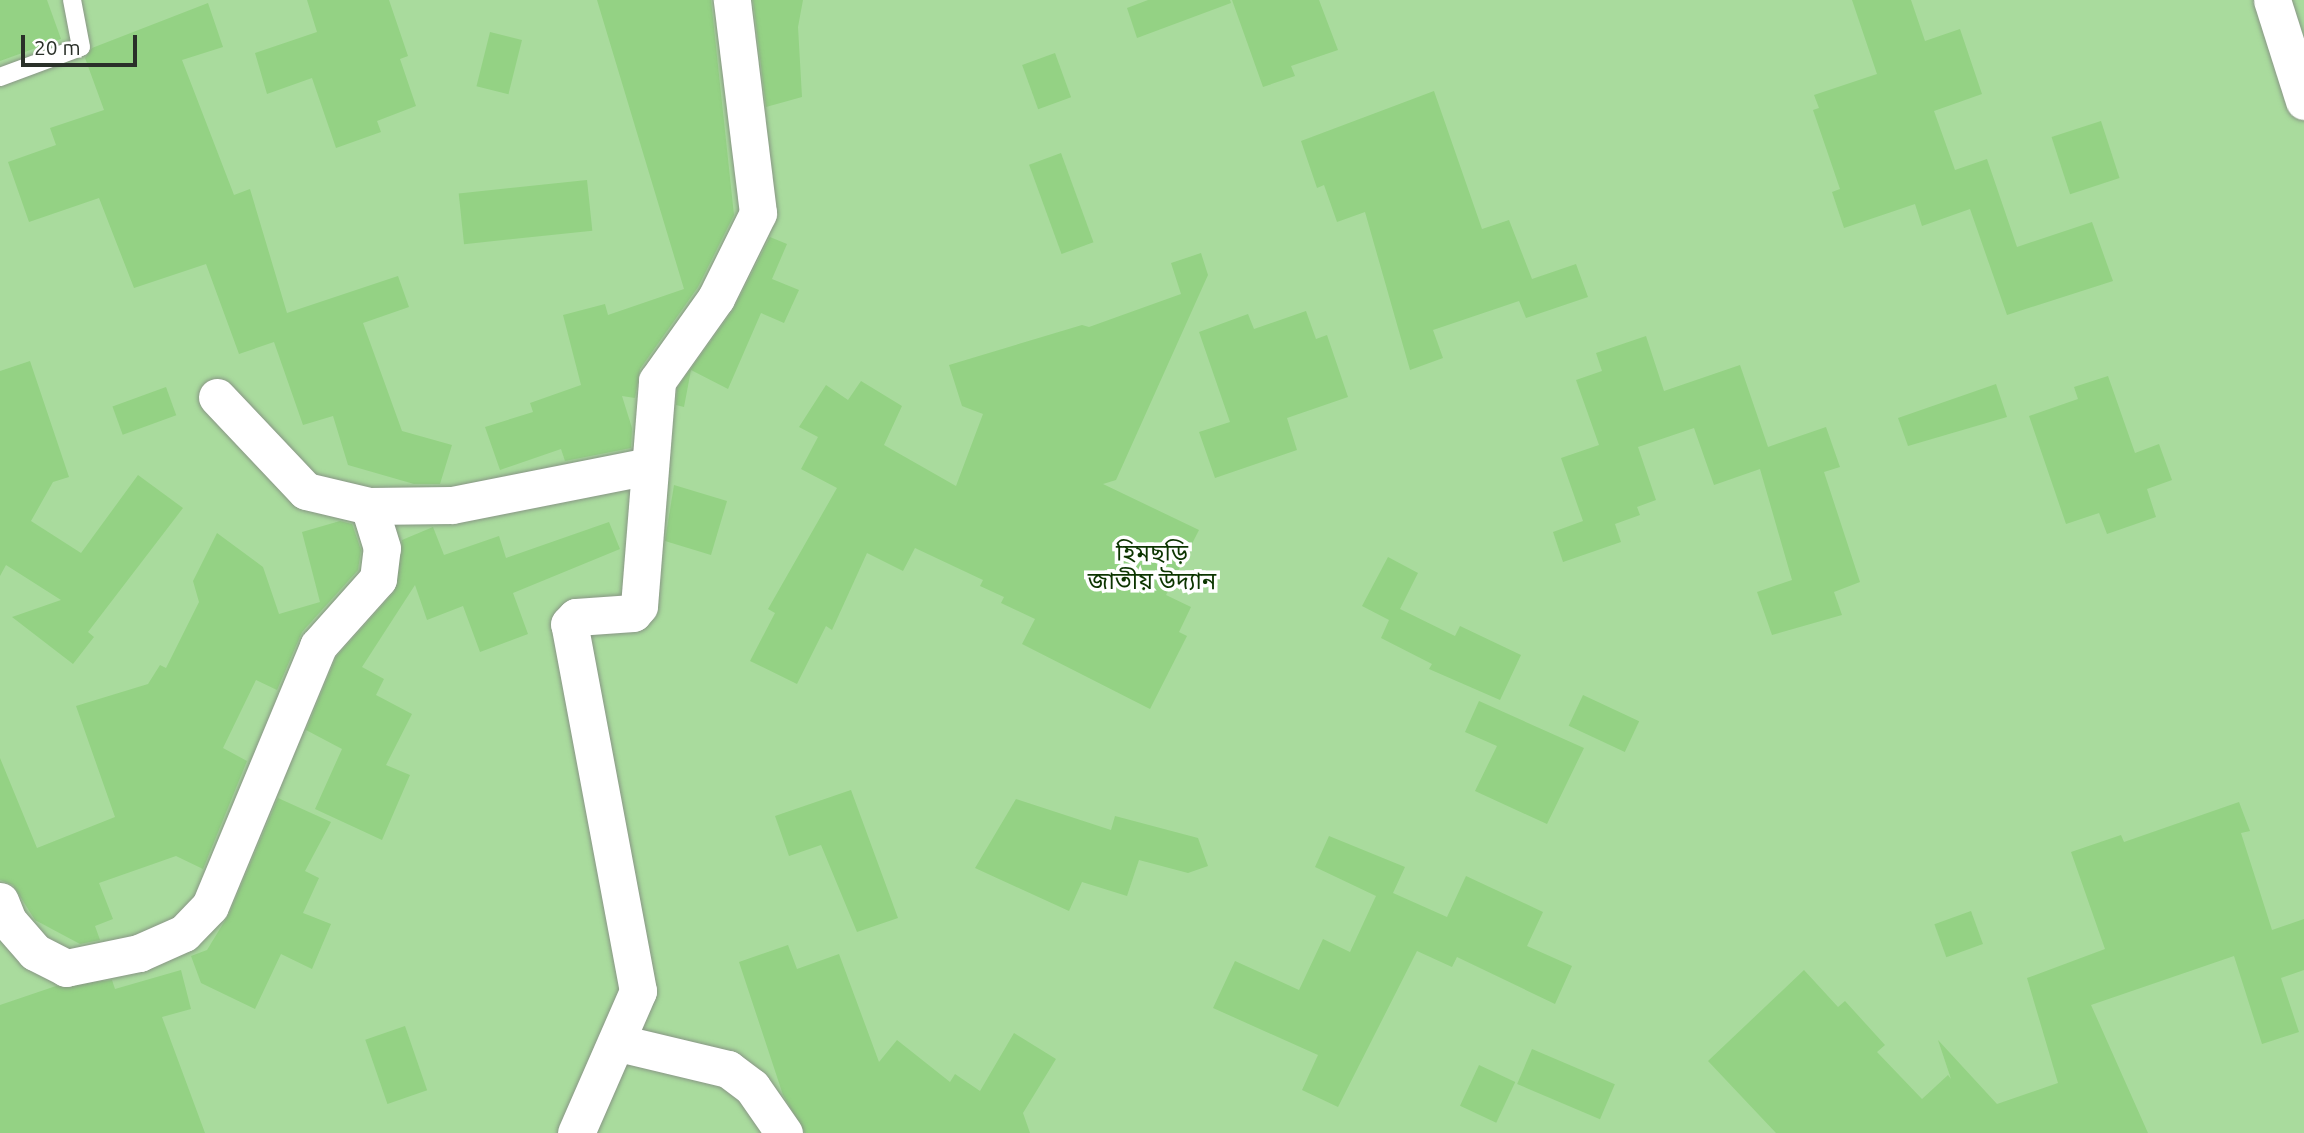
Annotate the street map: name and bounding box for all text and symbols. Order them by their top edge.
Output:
scale bar [24,21,140,65]
text: 20 m [34,35,81,59]
park label: হিমছড়ি জাতীয় উদ্যান [1088,539,1216,595]

